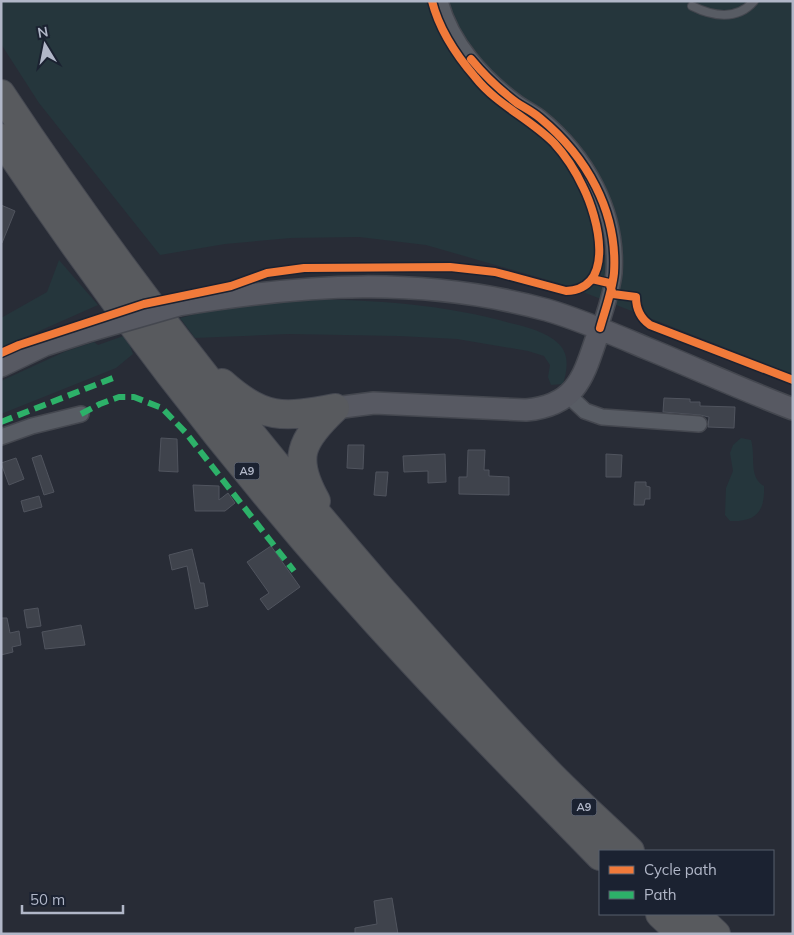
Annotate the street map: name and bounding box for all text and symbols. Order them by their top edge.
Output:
north arrow [20,20,70,70]
text: N [36,22,50,42]
road number: A9 [234,462,260,480]
road number: A9 [572,799,596,816]
legend [599,850,774,915]
text: Cycle path [644,860,717,879]
scale bar [22,882,124,914]
text: Path [644,885,676,904]
text: 50 m [30,890,65,909]

